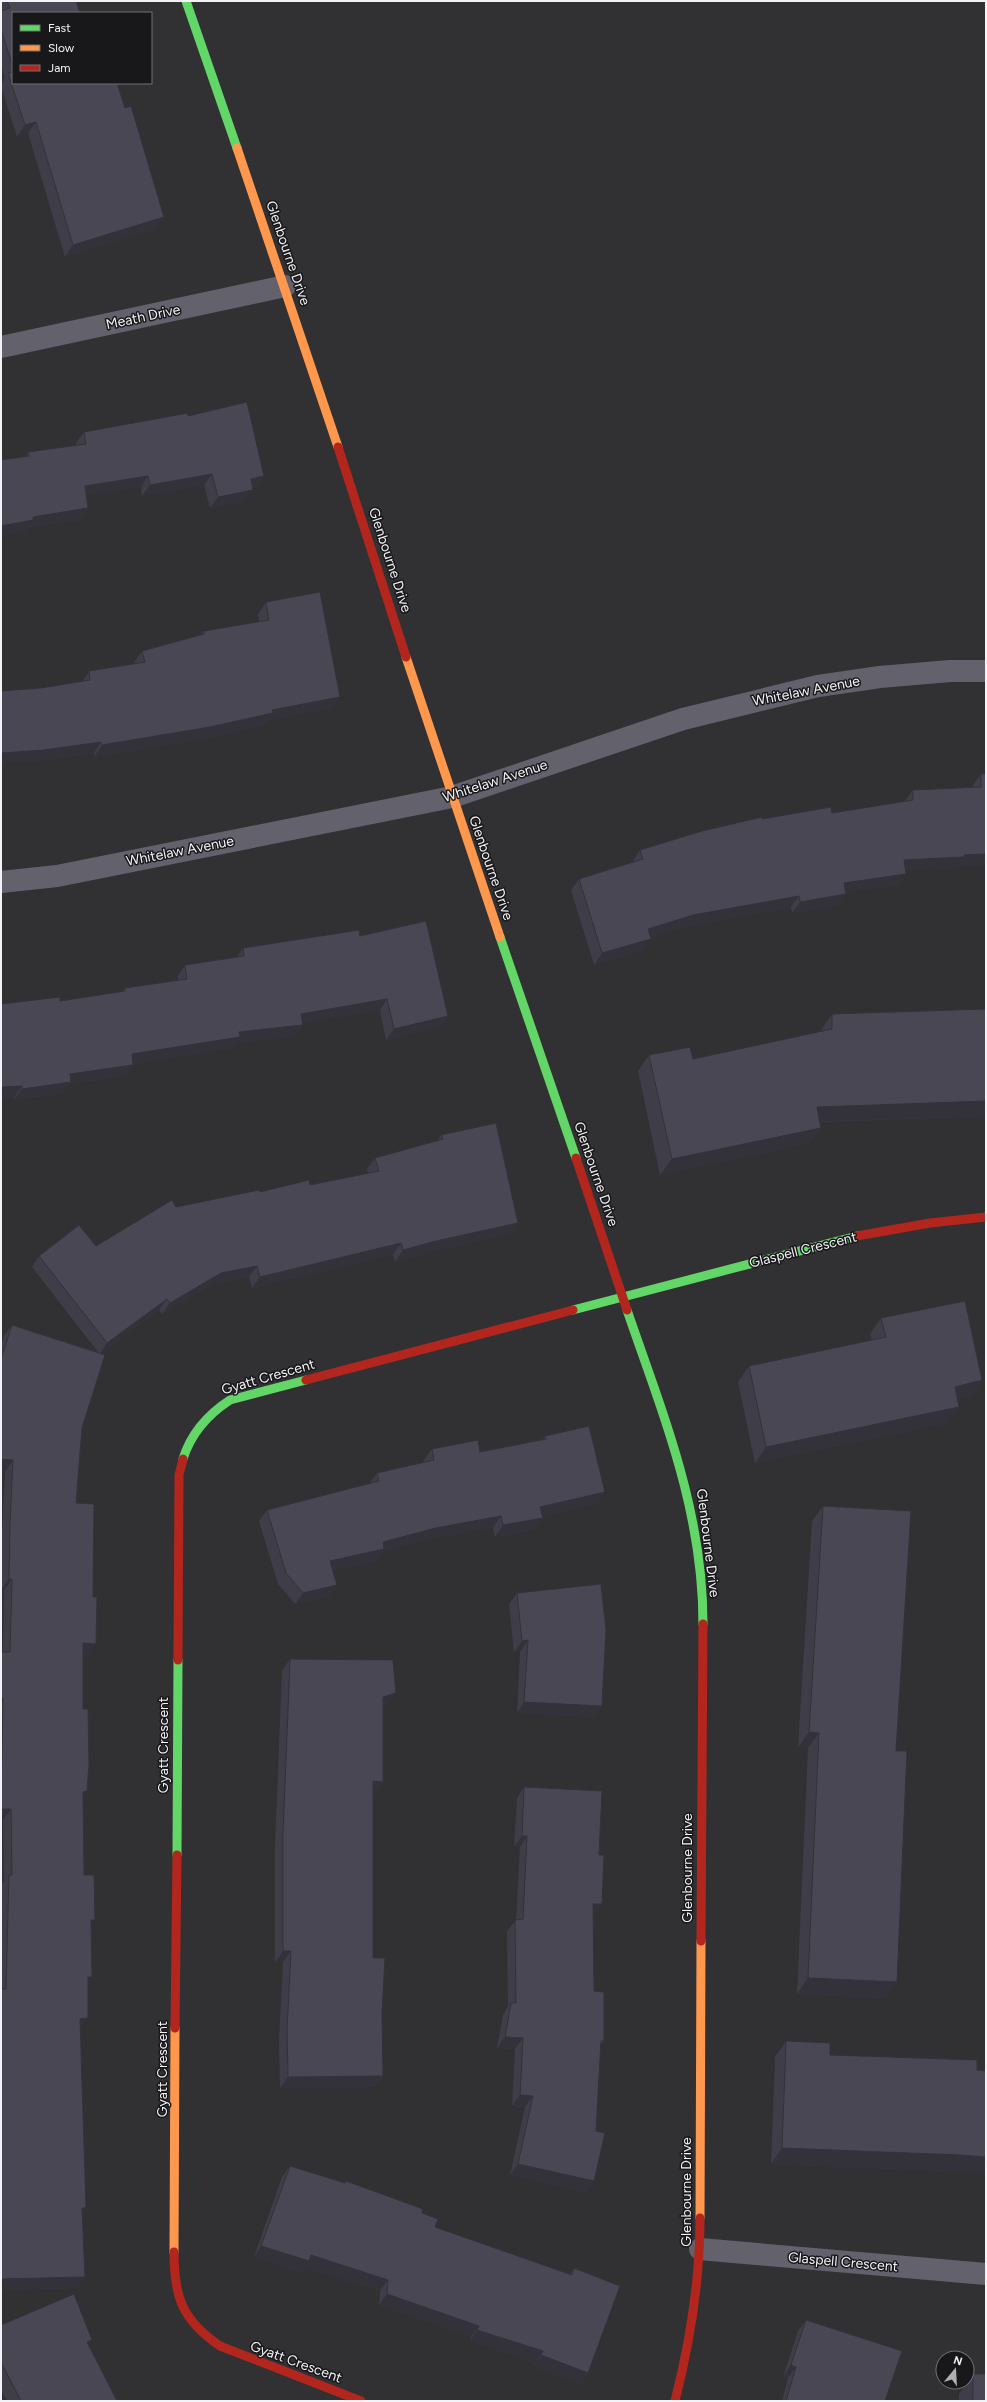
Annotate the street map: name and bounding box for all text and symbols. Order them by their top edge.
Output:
legend [12,12,152,84]
text: Fast [48,21,71,35]
text: Slow [48,41,75,55]
text: Jam [48,61,71,75]
street label: Glenbourne Drive [262,199,314,308]
street label: Meath Drive [104,301,182,333]
street label: Glenbourne Drive [365,505,415,615]
street label: Whitelaw Avenue [751,672,862,710]
street label: Whitelaw Avenue [440,756,550,806]
street label: Glenbourne Drive [465,814,517,923]
street label: Whitelaw Avenue [125,832,236,870]
street label: Glenbourne Drive [570,1120,622,1229]
street label: Glaspell Crescent [747,1228,859,1272]
street label: Gyatt Crescent [219,1356,317,1398]
street label: Glenbourne Drive [693,1488,723,1599]
street label: Gyatt Crescent [155,1697,172,1793]
street label: Glenbourne Drive [679,1813,696,1923]
street label: Gyatt Crescent [154,2021,171,2117]
street label: Glenbourne Drive [678,2137,695,2247]
street label: Glaspell Crescent [787,2249,899,2275]
street label: Gyatt Crescent [248,2338,344,2386]
north arrow [935,2350,975,2390]
text: N [952,2353,964,2368]

